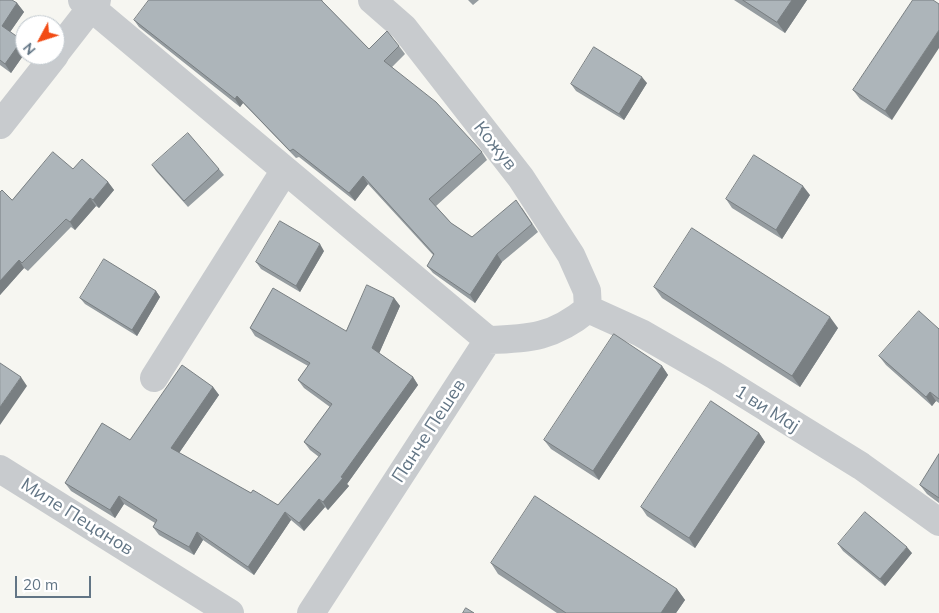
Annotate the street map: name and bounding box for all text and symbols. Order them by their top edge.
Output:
north arrow [15,15,65,65]
text: N [19,39,40,59]
street label: Кожув [469,117,521,175]
street label: Панче Пешев [388,375,470,487]
street label: 1 ви Мај [731,381,803,437]
street label: Миле Пецанов [17,474,137,560]
scale bar [18,566,94,598]
text: 20 m [23,575,58,594]

